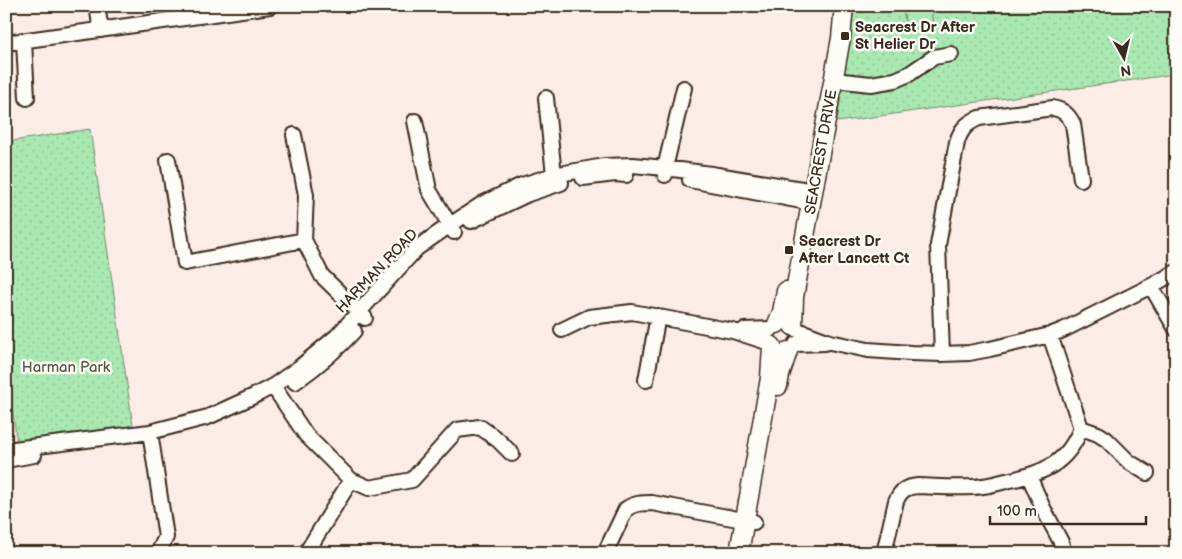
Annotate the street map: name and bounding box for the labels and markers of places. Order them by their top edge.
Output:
place label: Seacrest Dr After St Helier Dr [855,18,976,54]
marker: Seacrest Dr After St Helier Dr [839,30,851,42]
place label: Seacrest Dr After Lancett Ct [798,232,909,268]
marker: Seacrest Dr After Lancett Ct [783,244,795,256]

